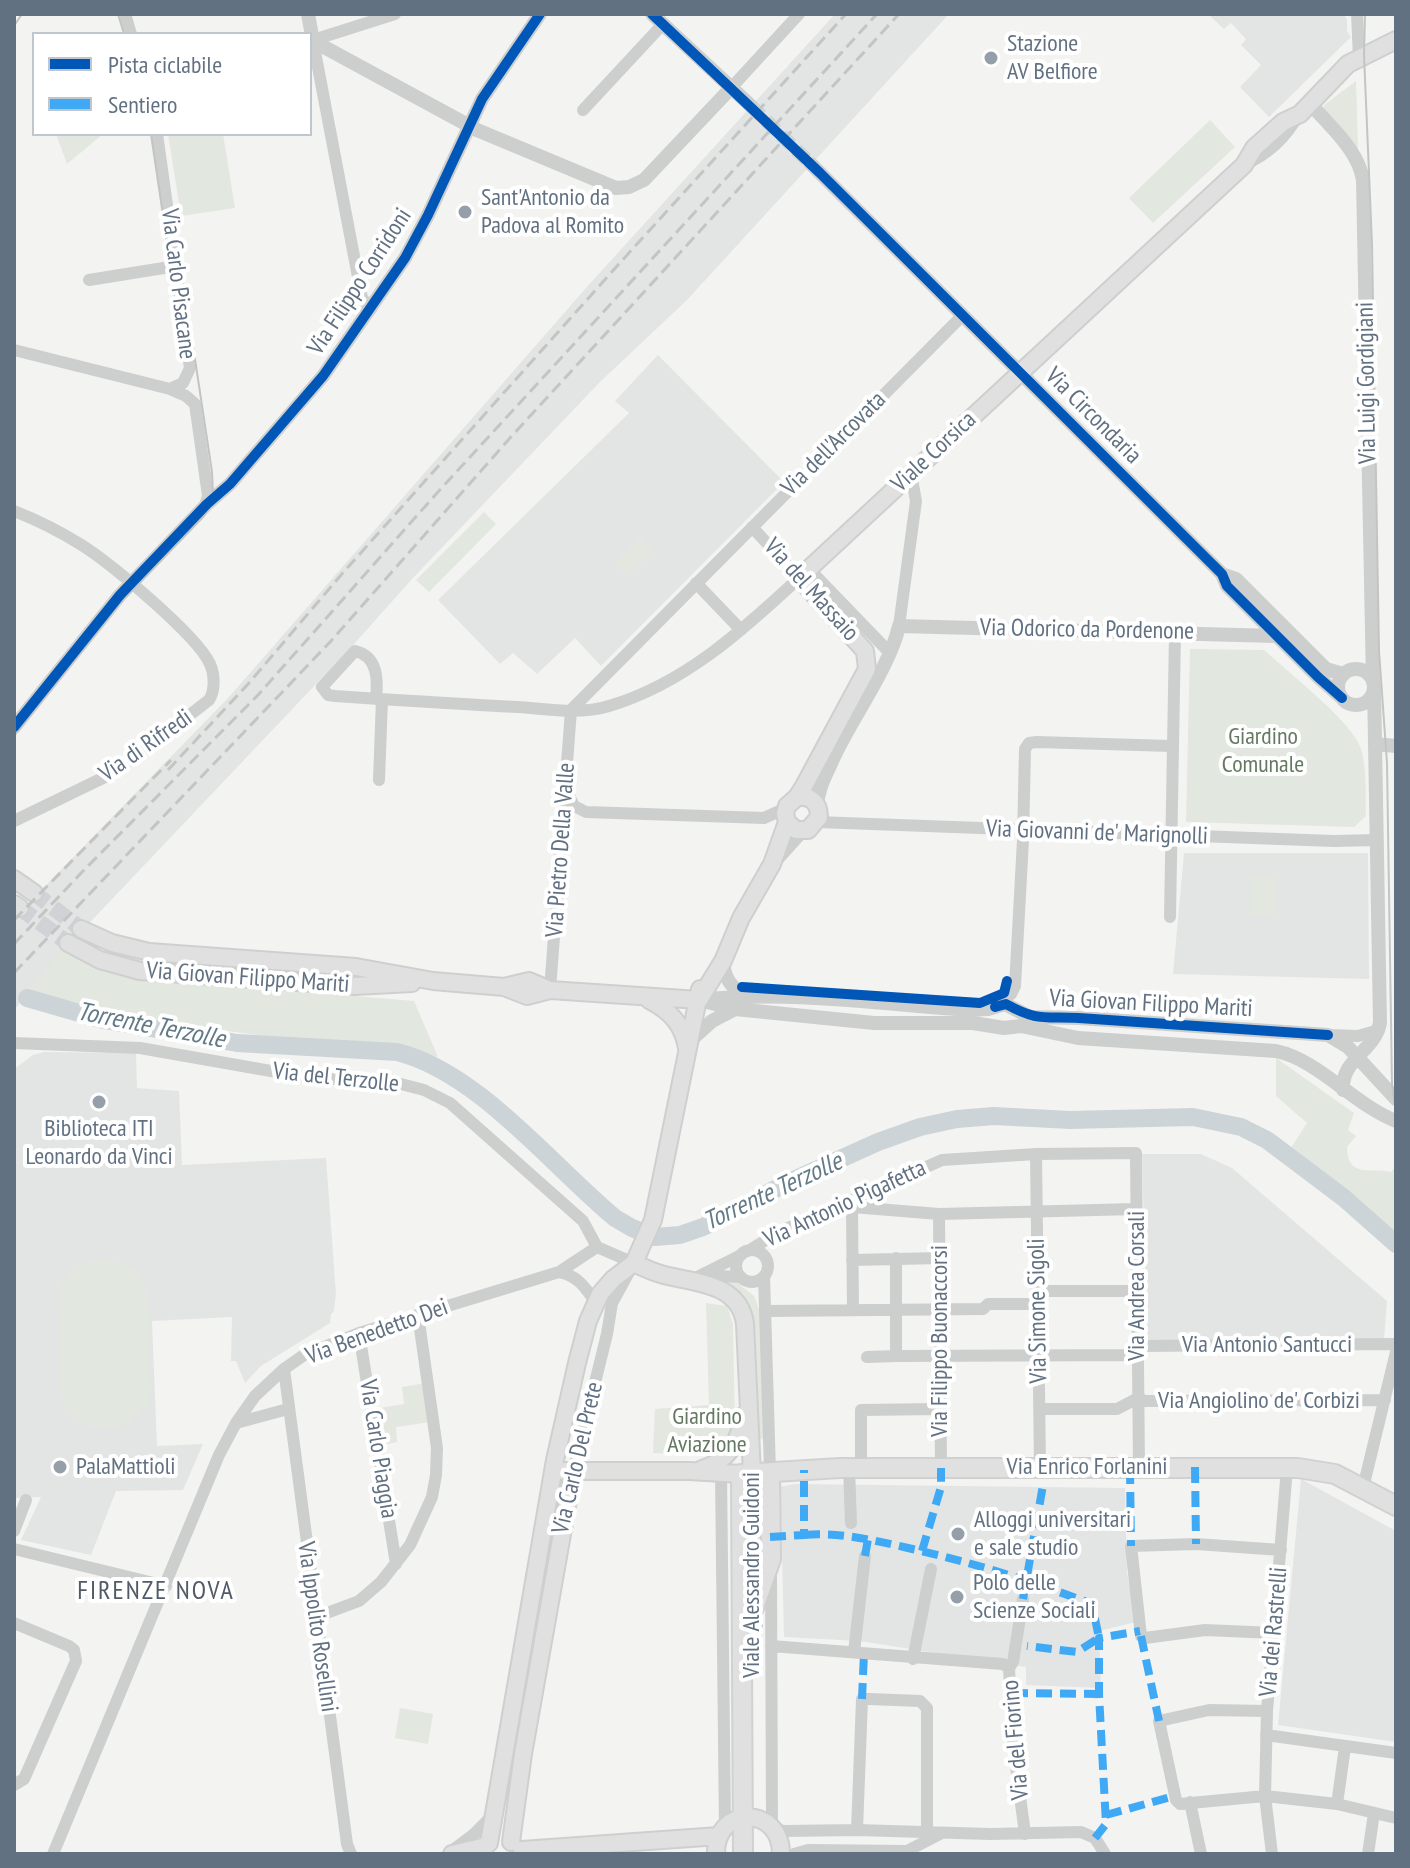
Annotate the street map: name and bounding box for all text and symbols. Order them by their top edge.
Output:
place label: Stazione AV Belfiore [1007,30,1098,86]
legend [32,32,312,136]
text: Pista ciclabile [108,49,222,80]
marker: Stazione AV Belfiore [982,49,1000,67]
text: Sentiero [108,89,177,120]
place label: Sant'Antonio da Padova al Romito [481,184,624,240]
street label: Via Filippo Corridoni [302,203,418,361]
marker: Sant'Antonio da Padova al Romito [456,203,474,221]
street label: Via Carlo Pisacane [154,207,202,361]
street label: Via Luigi Gordigiani [1351,302,1383,464]
street label: Via Circondaria [1039,362,1147,470]
street label: Via dell'Arcovata [776,386,892,502]
street label: Viale Corsica [886,406,982,498]
street label: Via del Massaio [757,533,865,647]
street label: Via Odorico da Pordenone [980,614,1194,646]
street label: Via di Rifredi [94,704,198,788]
park label: Giardino Comunale [1222,723,1304,779]
street label: Via Pietro Della Valle [541,762,581,938]
street label: Via Giovanni de' Marignolli [985,815,1209,851]
street label: Via Giovan Filippo Mariti [146,957,350,999]
street label: Via Giovan Filippo Mariti [1049,984,1253,1024]
water label: Torrente Terzolle [75,996,227,1056]
street label: Via del Terzolle [272,1057,400,1099]
marker: Biblioteca ITI Leonardo da Vinci [90,1093,108,1111]
place label: Biblioteca ITI Leonardo da Vinci [25,1115,173,1171]
water label: Torrente Terzolle [699,1146,847,1238]
street label: Via Antonio Pigafetta [759,1154,931,1254]
street label: Via Andrea Corsali [1123,1211,1151,1361]
street label: Via Simone Sigoli [1022,1238,1054,1384]
street label: Via Filippo Buonaccorsi [926,1245,954,1437]
street label: Via Benedetto Dei [302,1293,452,1371]
street label: Via Antonio Santucci [1182,1331,1352,1359]
street label: Via Carlo Piaggia [353,1378,403,1520]
street label: Via Carlo Del Prete [547,1379,609,1537]
street label: Via Angiolino de' Corbizi [1158,1387,1360,1415]
park label: Giardino Aviazione [667,1403,747,1459]
place label: PalaMattioli [76,1453,175,1481]
street label: Via Enrico Forlanini [1007,1453,1167,1481]
marker: PalaMattioli [51,1458,69,1476]
street label: Viale Alessandro Guidoni [738,1472,766,1678]
place label: Alloggi universitari e sale studio [974,1506,1131,1562]
marker: Alloggi universitari e sale studio [949,1525,967,1543]
street label: Via Ippolito Rosellini [291,1540,343,1714]
street label: Via dei Rastrelli [1254,1566,1294,1698]
place label: Polo delle Scienze Sociali [973,1569,1096,1625]
district label: FIRENZE NOVA [77,1576,235,1608]
marker: Polo delle Scienze Sociali [948,1588,966,1606]
street label: Via del Fiorino [996,1679,1036,1801]

